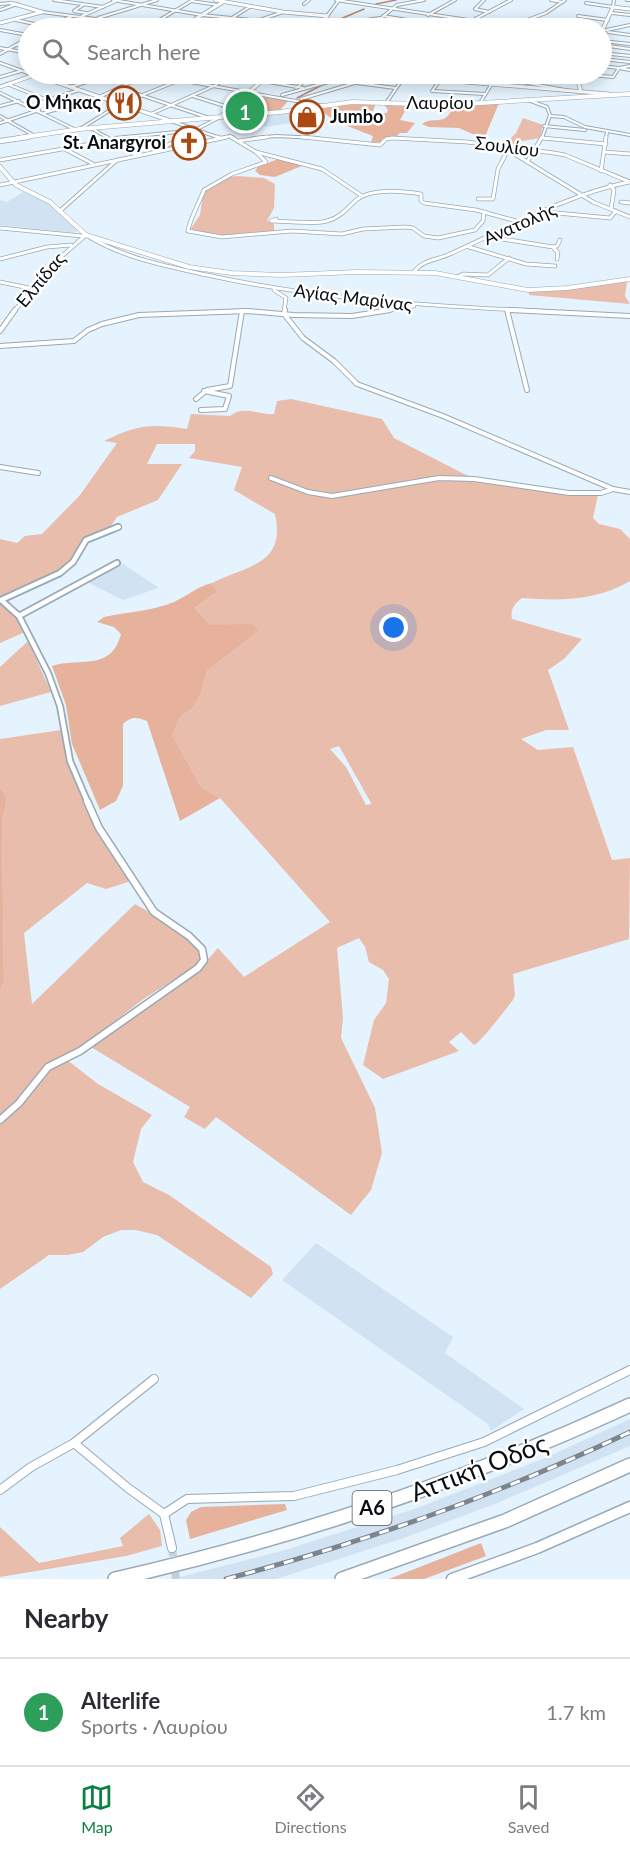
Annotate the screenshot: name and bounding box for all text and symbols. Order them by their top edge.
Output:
search box [18,18,612,84]
icon: search [39,35,72,68]
text: Search here [87,38,200,65]
restaurant icon: Ο Μήκας [106,85,142,121]
pin: 1 [226,88,264,134]
place label: Ο Μήκας [26,91,102,113]
street label: Λαυρίου [406,91,474,113]
shop icon: Jumbo [289,99,325,135]
place label: Jumbo [330,105,383,127]
church icon: St. Anargyroi [171,125,207,161]
place label: St. Anargyroi [63,131,166,153]
street label: Σουλίου [474,131,541,161]
street label: Ανατολής [480,197,560,249]
street label: Ελπίδας [11,247,70,311]
street label: Αγίας Μαρίνας [293,279,414,315]
your location [379,613,408,642]
street label: Αττική Οδός [406,1426,552,1508]
road number: Α6 [352,1491,392,1525]
text: Nearby [24,1602,109,1634]
text: Alterlife [81,1687,160,1714]
text: 1 [38,1700,49,1724]
text: 1.7 km [546,1700,606,1724]
text: Sports · Λαυρίου [81,1714,228,1738]
tab: Map [80,1781,113,1836]
tab: Directions [274,1781,347,1836]
tab: Saved [508,1781,549,1836]

